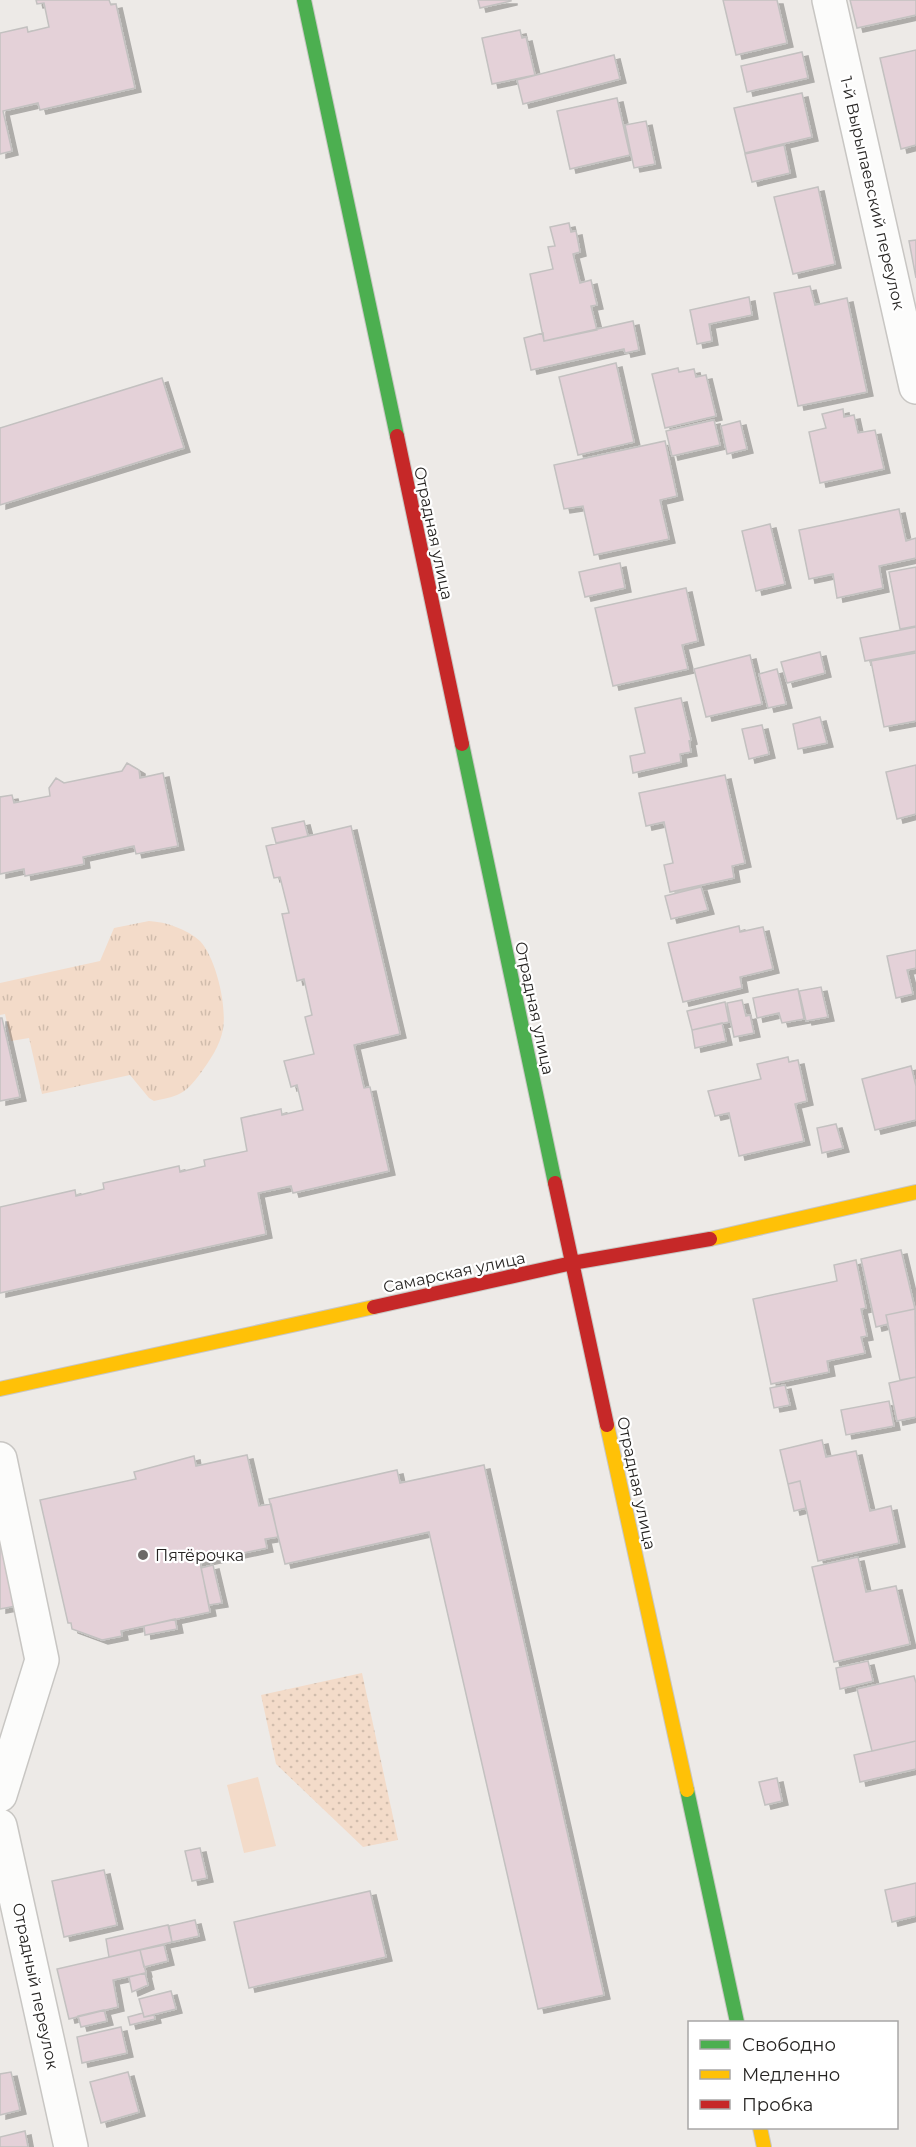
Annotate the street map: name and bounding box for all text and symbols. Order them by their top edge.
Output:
street label: 1-й Вырыпаевский переулок [836,75,909,312]
street label: Отрадная улица [410,465,457,601]
street label: Отрадная улица [511,940,558,1076]
street label: Самарская улица [381,1248,527,1297]
street label: Отрадная улица [613,1415,660,1551]
place label: Пятёрочка [155,1546,244,1565]
marker: Пятёрочка [136,1548,150,1562]
street label: Отрадный переулок [9,1901,63,2072]
legend [688,2021,898,2129]
text: Свободно [742,2034,836,2056]
text: Медленно [742,2064,840,2086]
text: Пробка [742,2094,813,2116]

